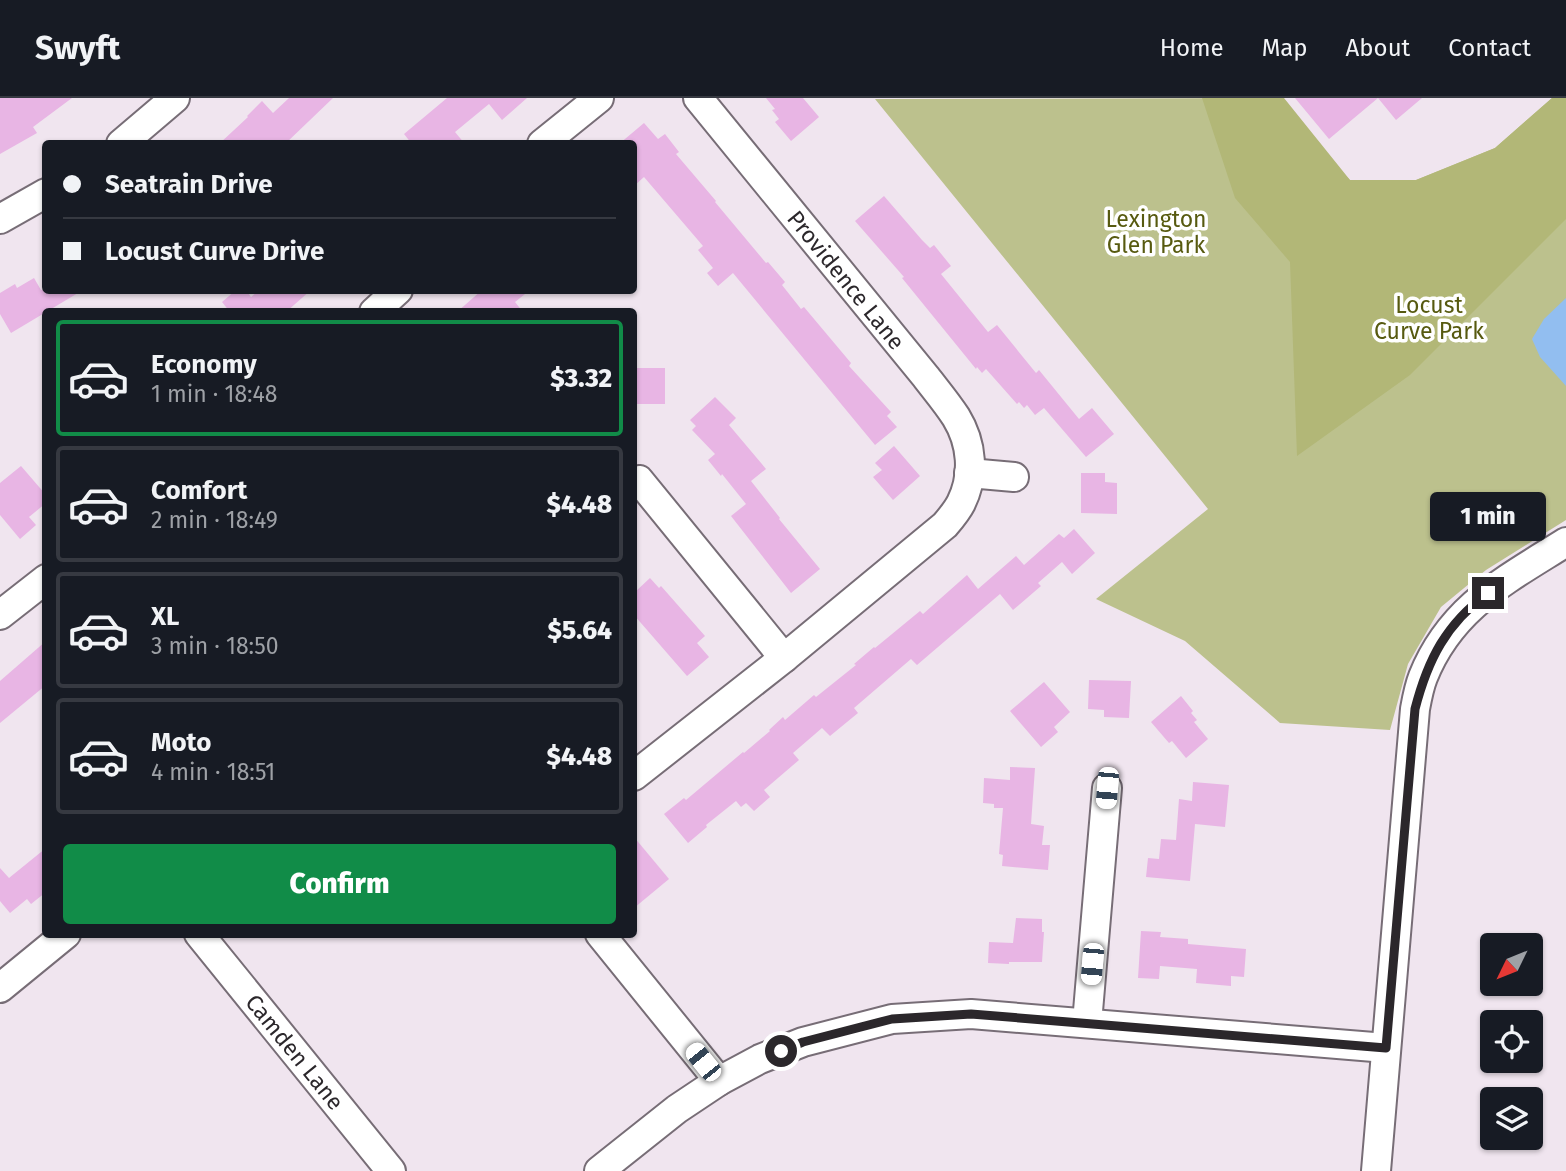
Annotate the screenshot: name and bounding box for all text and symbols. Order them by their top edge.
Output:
text: Swyft [35,28,120,68]
text: Home [1160,34,1224,62]
text: Map [1262,34,1308,62]
text: About [1346,34,1410,62]
text: Contact [1448,34,1531,62]
text: Seatrain Drive [105,169,273,200]
street label: Providence Lane [781,205,911,355]
park label: Lexington Glen Park [1105,205,1207,259]
text: Locust Curve Drive [105,236,324,267]
park label: Locust Curve Park [1374,291,1484,345]
icon: car [67,347,130,410]
text: Economy [151,349,257,380]
text: $3.32 [550,363,612,394]
text: 1 min · 18:48 [151,380,277,408]
icon: car [67,473,130,536]
text: Comfort [151,475,247,506]
text: $4.48 [547,489,612,520]
callout: 1 min [1430,491,1546,540]
text: 1 min [1460,502,1516,530]
text: 2 min · 18:49 [151,506,278,534]
route end [1472,577,1504,609]
icon: car [67,599,130,662]
text: XL [151,601,179,632]
text: $5.64 [548,615,612,646]
text: 3 min · 18:50 [151,632,279,660]
icon: car [67,725,130,788]
text: Moto [151,727,211,758]
text: $4.48 [547,741,612,772]
text: 4 min · 18:51 [151,758,275,786]
car [1095,766,1120,810]
button: Confirm [63,844,616,924]
north arrow [1480,933,1544,996]
map controls [1480,933,1543,1150]
car [1080,942,1105,986]
street label: Camden Lane [240,989,350,1116]
button: locate [1480,1010,1543,1073]
route start [765,1035,797,1067]
car [682,1039,725,1085]
button: layers [1480,1087,1543,1150]

